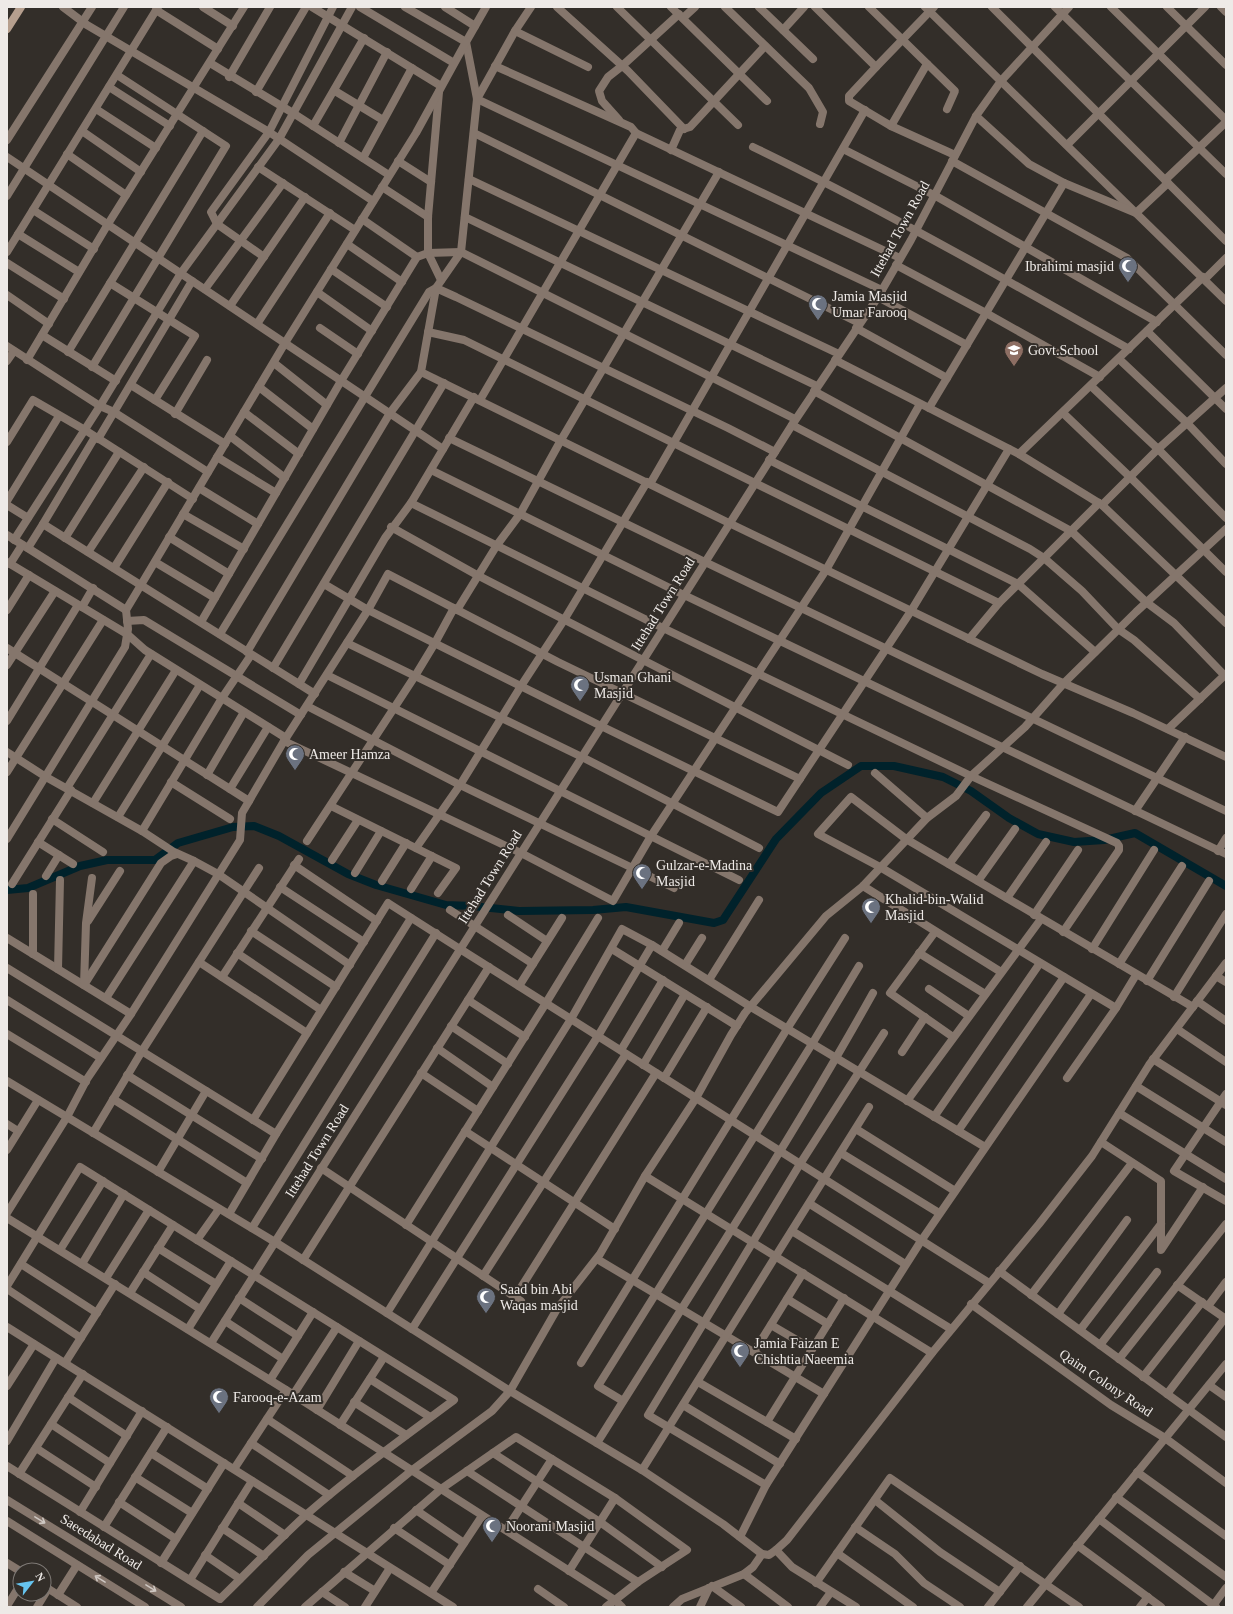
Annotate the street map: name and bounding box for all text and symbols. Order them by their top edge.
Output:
street label: Ittehad Town Road [868,179,932,279]
mosque icon: Ibrahimi masjid [1117,255,1139,283]
place label: Ibrahimi masjid [1025,259,1114,274]
place label: Jamia Masjid Umar Farooq [832,289,907,320]
mosque icon: Jamia Masjid Umar Farooq [807,293,829,321]
school or university icon: Govt.School [1003,339,1025,367]
place label: Govt.School [1028,343,1099,358]
street label: Ittehad Town Road [628,555,698,653]
place label: Usman Ghani Masjid [594,670,671,701]
mosque icon: Usman Ghani Masjid [569,674,591,702]
mosque icon: Ameer Hamza [284,743,306,771]
place label: Ameer Hamza [309,747,391,762]
street label: Ittehad Town Road [455,828,525,926]
place label: Gulzar-e-Madina Masjid [656,858,753,889]
mosque icon: Gulzar-e-Madina Masjid [631,862,653,890]
place label: Khalid-bin-Walid Masjid [885,892,983,923]
mosque icon: Khalid-bin-Walid Masjid [860,896,882,924]
street label: Ittehad Town Road [282,1102,352,1200]
place label: Saad bin Abi Waqas masjid [500,1282,578,1313]
mosque icon: Saad bin Abi Waqas masjid [475,1286,497,1314]
place label: Jamia Faizan E Chishtia Naeemia [754,1336,855,1367]
mosque icon: Jamia Faizan E Chishtia Naeemia [729,1340,751,1368]
street label: Qaim Colony Road [1057,1346,1155,1420]
mosque icon: Farooq-e-Azam [208,1386,230,1414]
place label: Farooq-e-Azam [233,1390,322,1405]
street label: Saeedabad Road [58,1511,144,1573]
mosque icon: Noorani Masjid [481,1515,503,1543]
one-way arrow [34,1516,45,1524]
place label: Noorani Masjid [506,1519,594,1534]
north arrow [12,1562,52,1602]
text: N [33,1570,48,1583]
one-way arrow [95,1575,106,1583]
one-way arrow [145,1584,156,1592]

